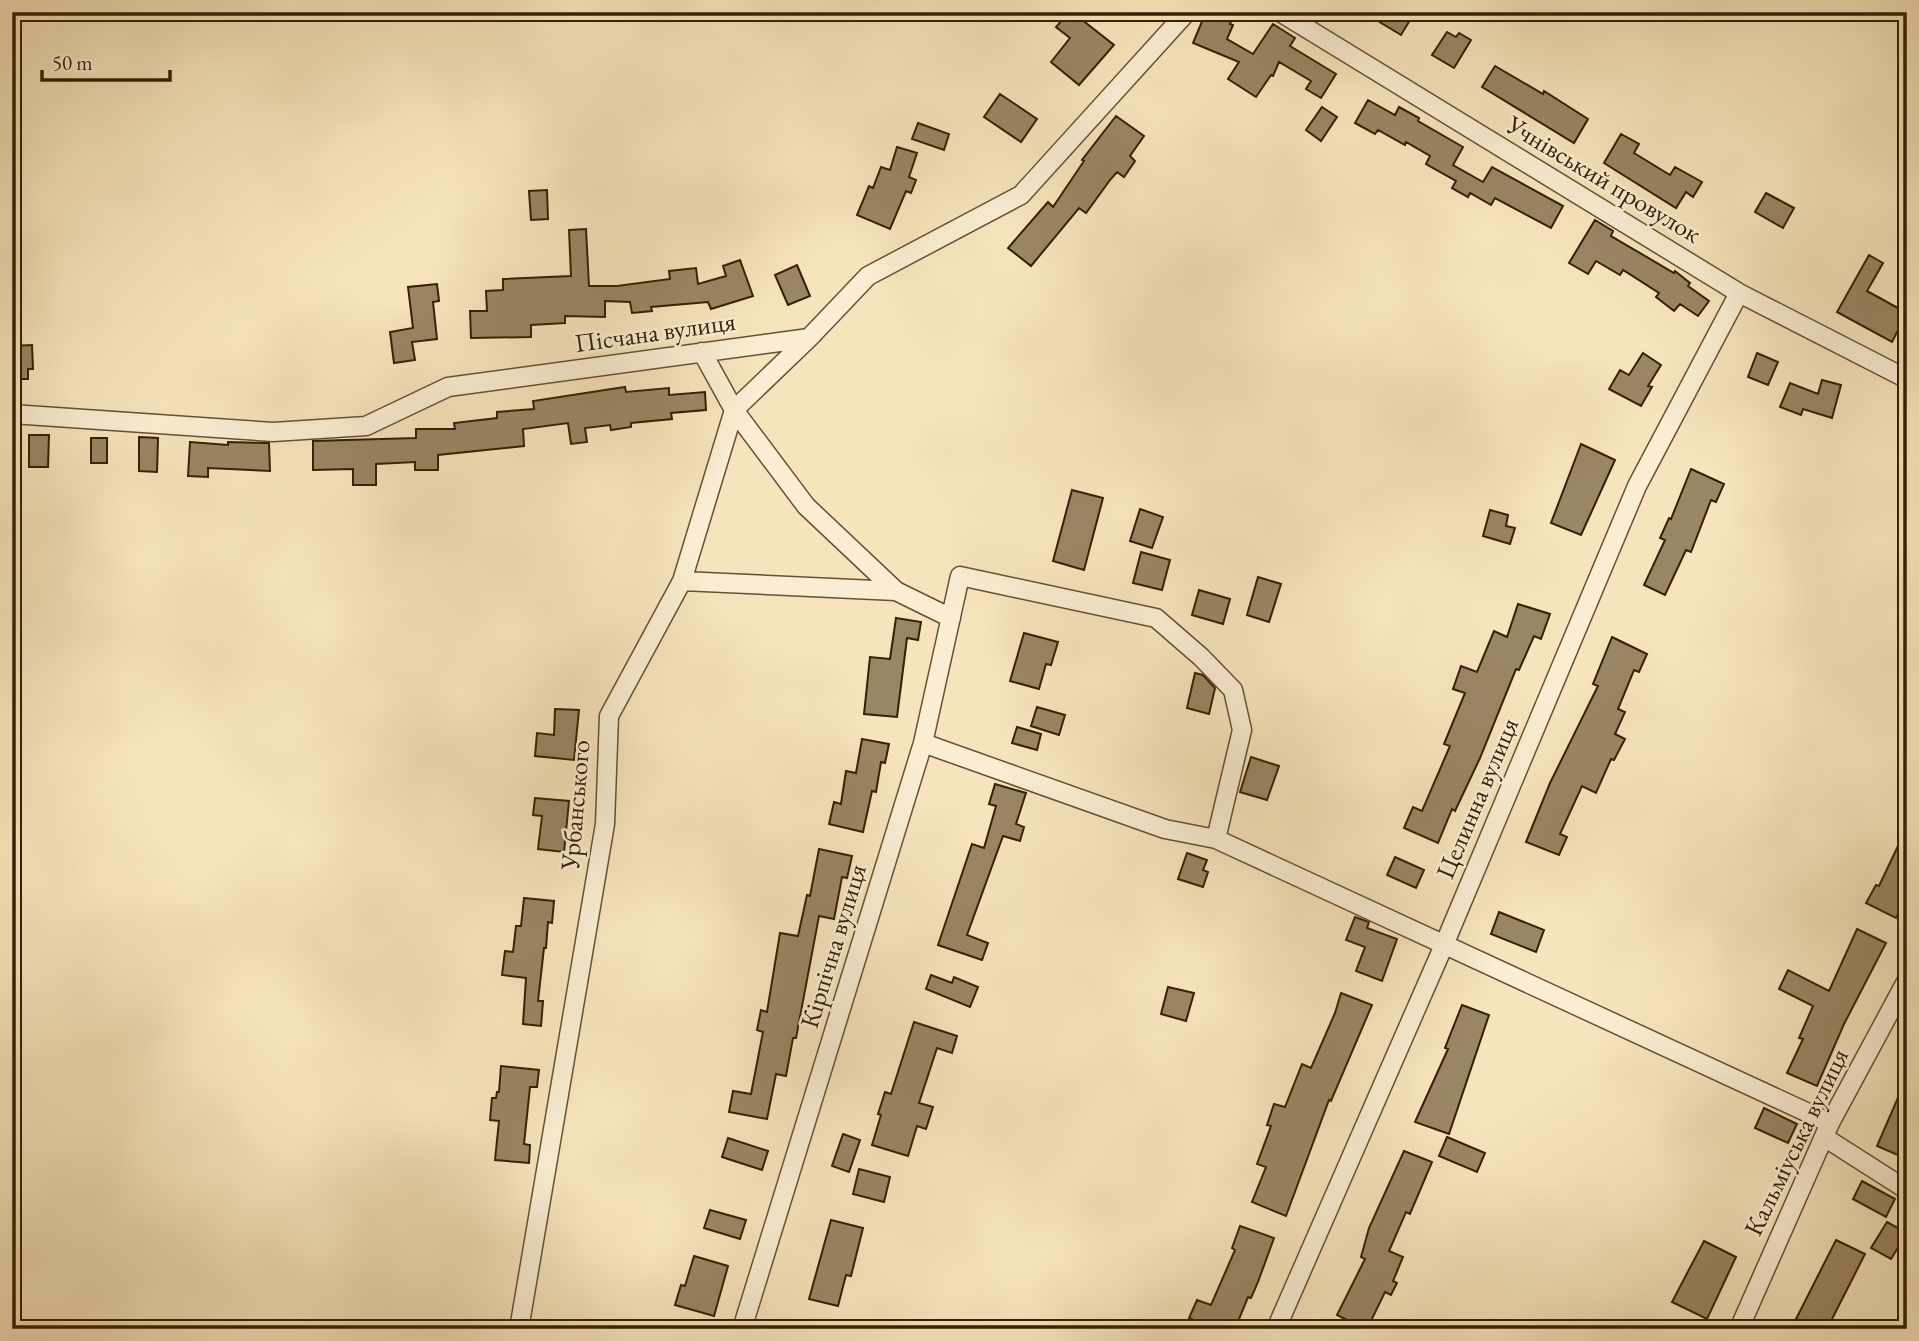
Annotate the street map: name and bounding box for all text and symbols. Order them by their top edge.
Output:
scale bar [42,38,170,82]
text: 50 m [52,49,93,76]
street label: Учнівський провулок [1500,107,1708,251]
street label: Пiсчана вулиця [572,304,738,360]
street label: Целинна вулиця [1428,712,1526,884]
street label: Урбанського [552,738,598,873]
street label: Кiрпiчна вулиця [792,860,874,1032]
street label: Кальміуська вулиця [1736,1043,1856,1241]

